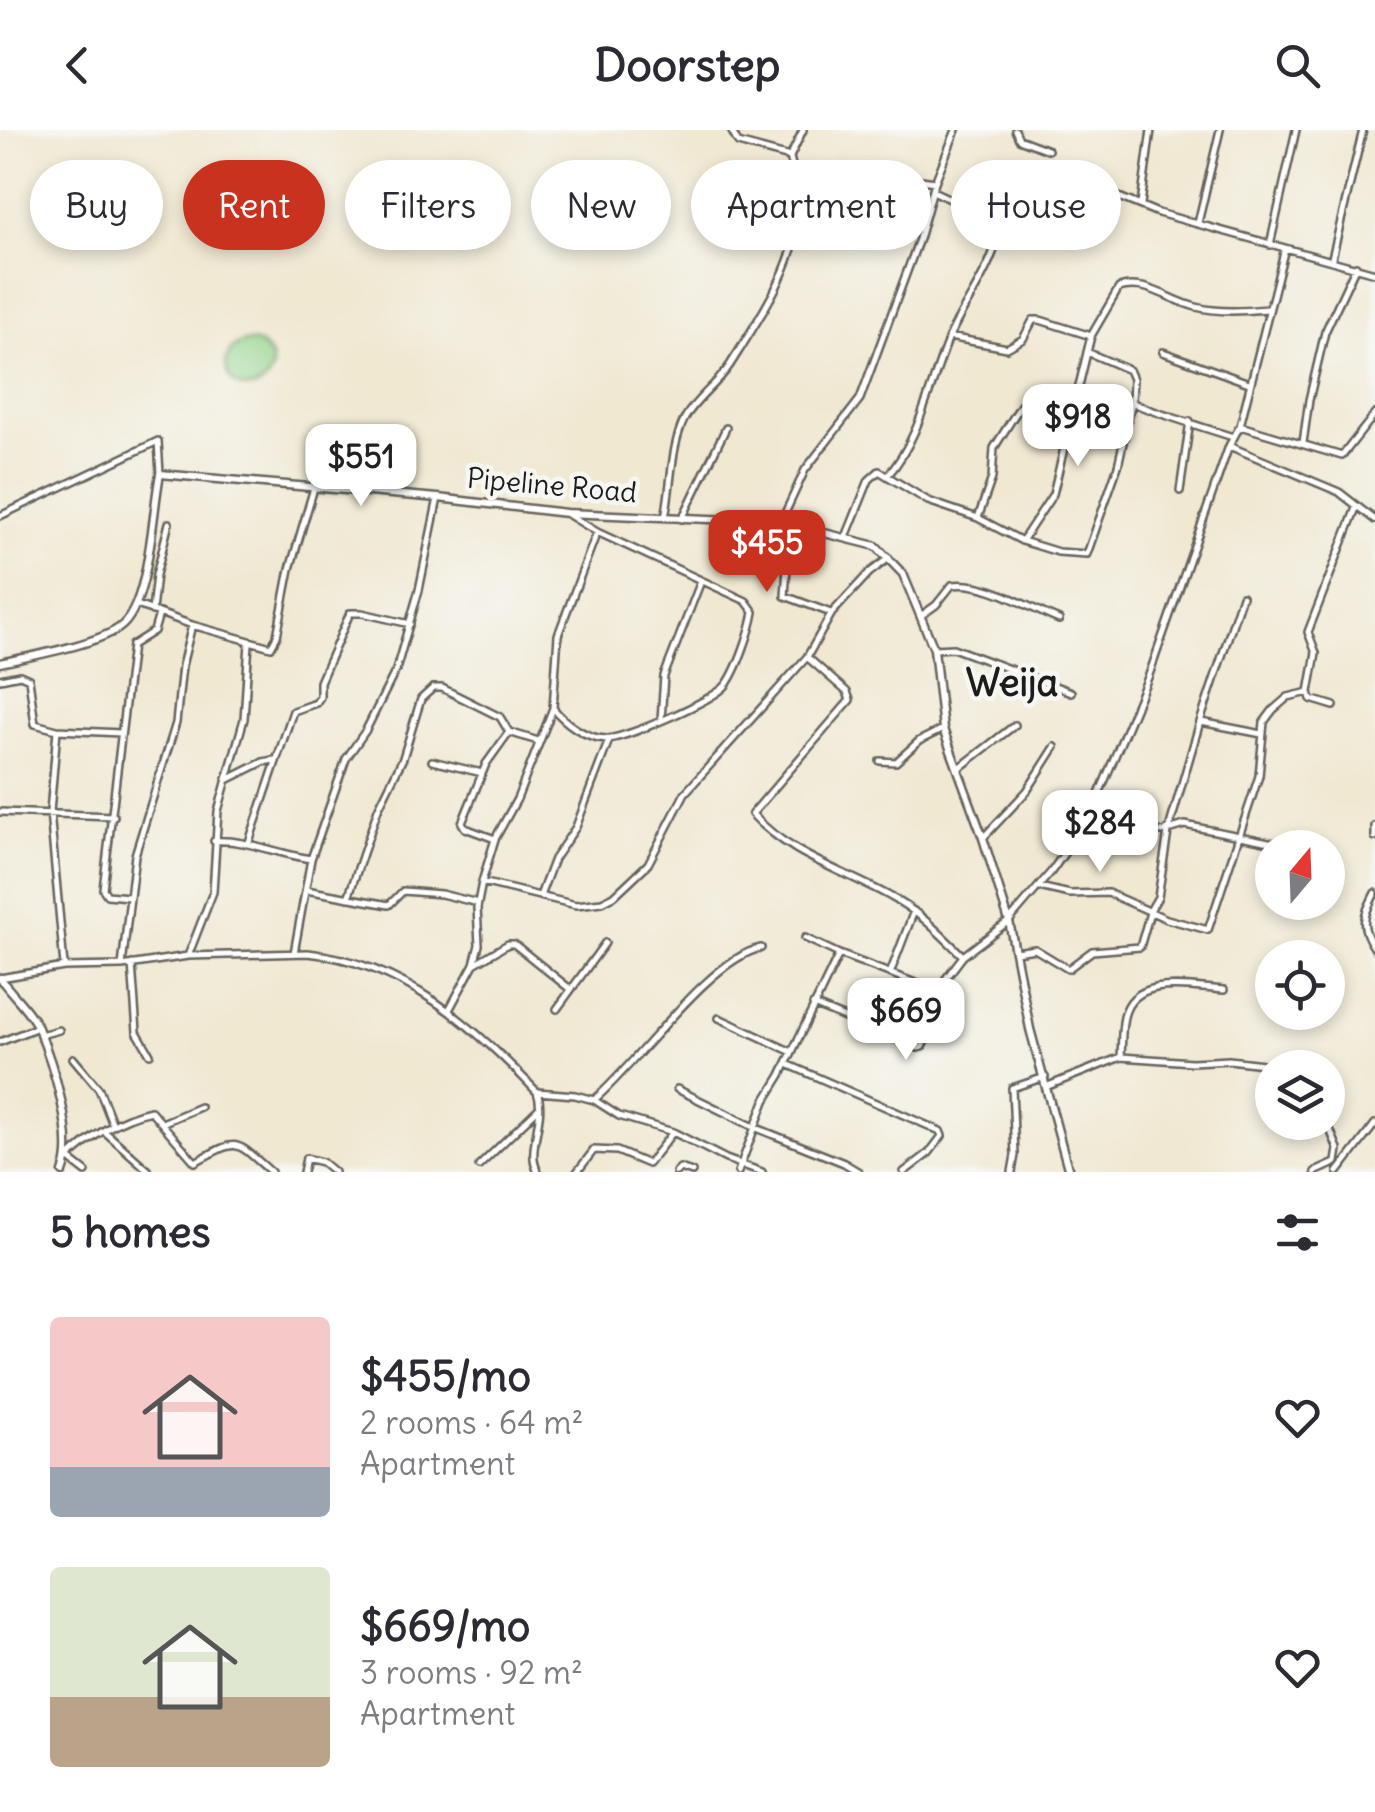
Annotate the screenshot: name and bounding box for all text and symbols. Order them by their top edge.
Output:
text: Doorstep [595,37,780,93]
icon: back [50,38,105,93]
icon: search [1270,38,1325,93]
chip: Buy [30,160,163,250]
chip: Rent [183,160,325,250]
chip: Filters [345,160,511,250]
chip: New [531,160,671,250]
chip: Apartment [691,160,931,250]
chip: House [951,160,1121,250]
pin: $918 [1019,384,1137,469]
text: $918 [1044,396,1112,437]
pin: $551 [302,424,420,509]
text: $551 [327,436,395,477]
street label: Pipeline Road [466,460,638,510]
pin: $455 [708,510,826,595]
text: $455 [730,522,804,563]
district label: Weija [966,659,1058,706]
pin: $284 [1041,790,1159,875]
text: $284 [1064,802,1136,843]
north arrow [1255,830,1345,920]
map controls [1255,830,1345,1140]
button: locate [1255,940,1345,1030]
pin: $669 [847,978,965,1063]
text: $669 [869,990,943,1031]
button: layers [1255,1050,1345,1140]
icon: filters [1270,1205,1325,1260]
text: 5 homes [50,1206,211,1258]
text: $455/mo [360,1350,531,1402]
icon: home [130,1357,250,1477]
icon: heart [1270,1390,1325,1445]
text: 2 rooms · 64 m² [360,1402,583,1443]
text: Apartment [360,1443,515,1484]
text: $669/mo [360,1600,530,1652]
icon: home [130,1607,250,1727]
icon: heart [1270,1640,1325,1695]
text: 3 rooms · 92 m² [360,1652,583,1693]
text: Apartment [360,1693,515,1734]

